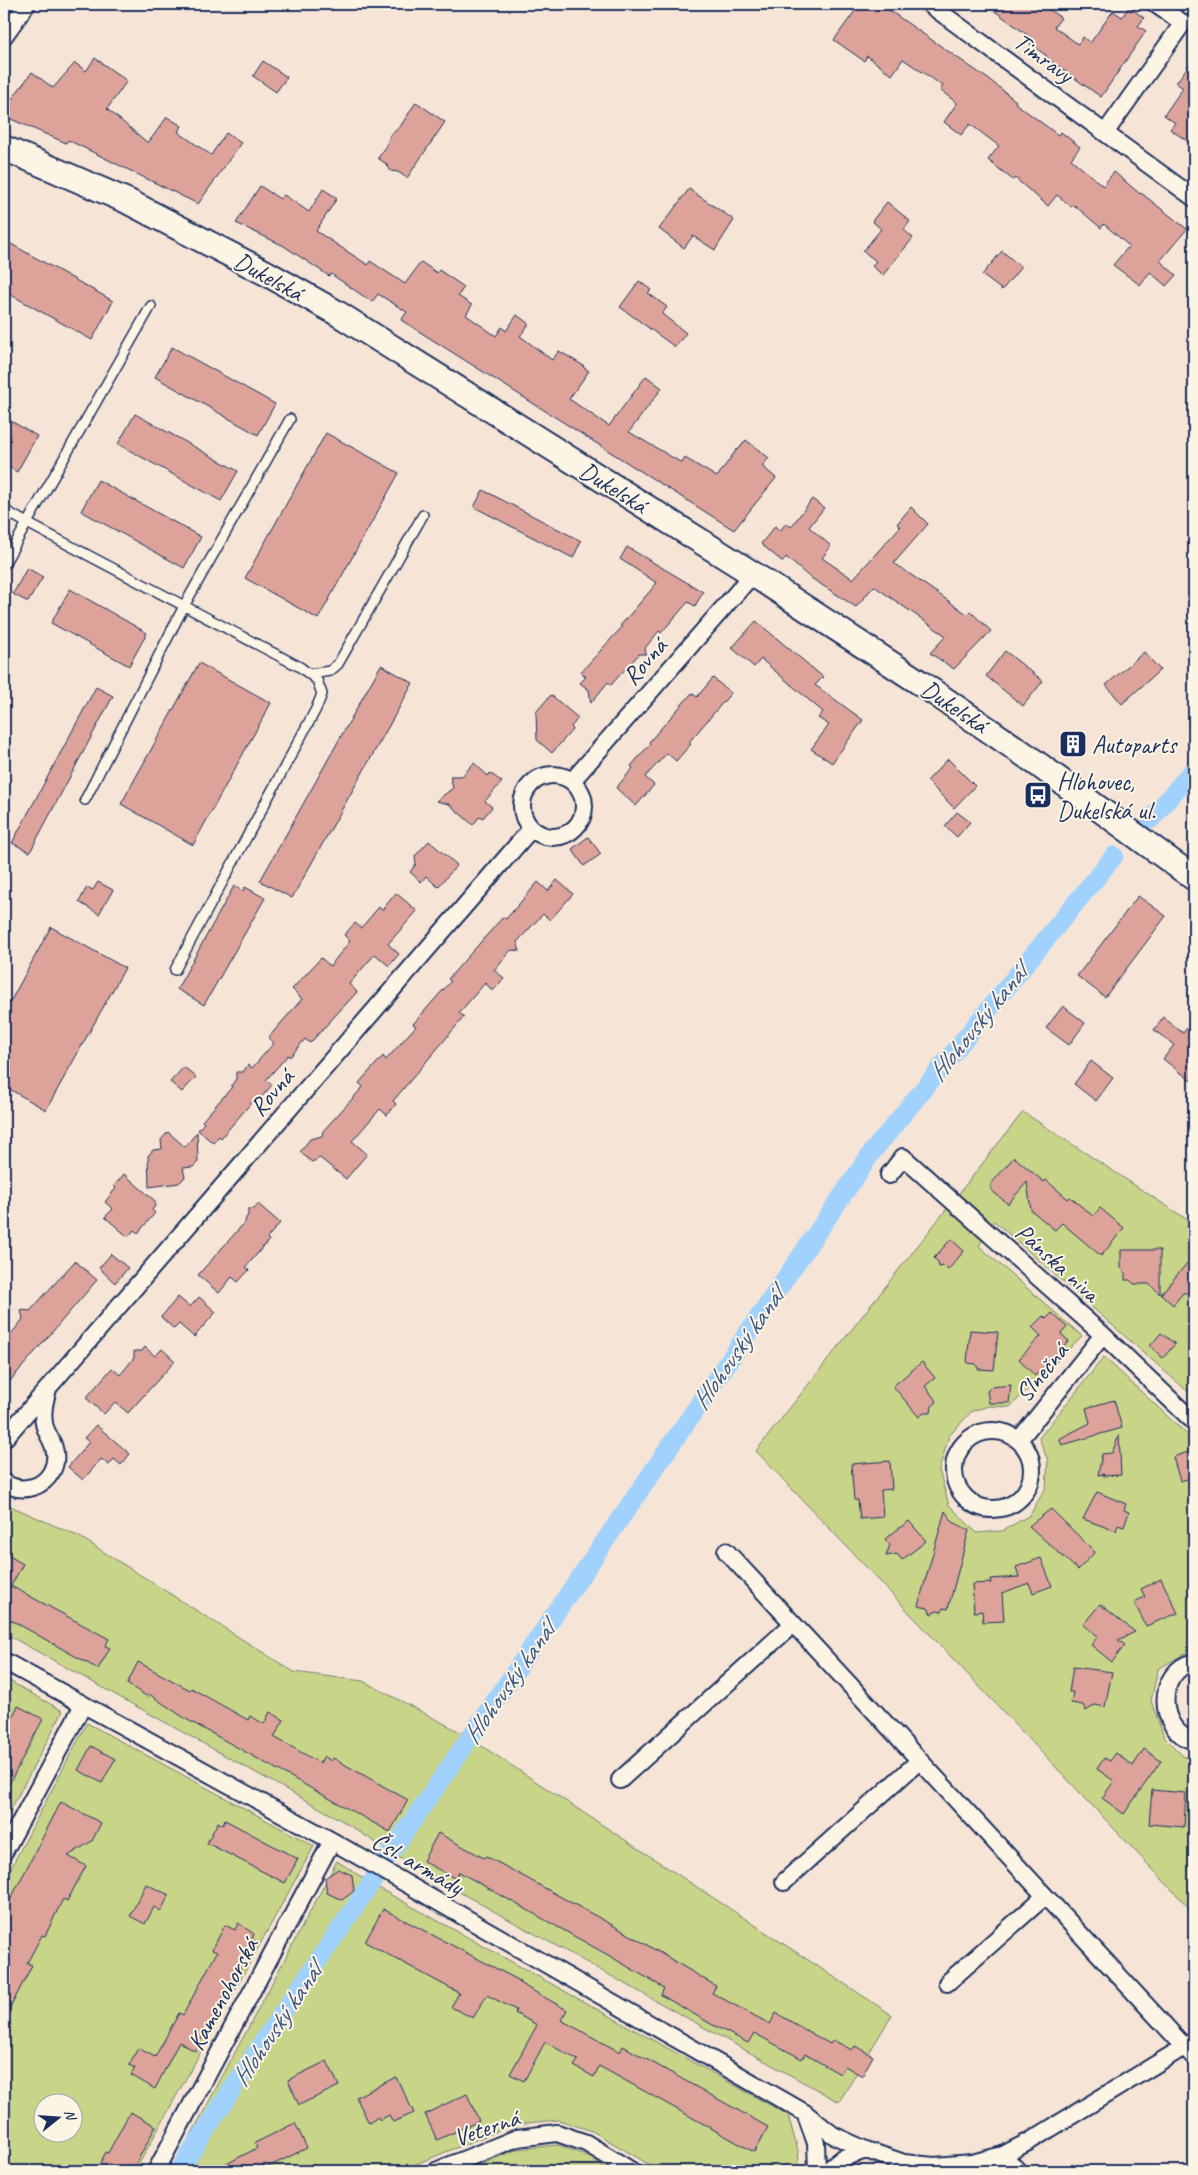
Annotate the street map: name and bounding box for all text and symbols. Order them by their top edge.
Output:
street label: Timravy [1007,25,1081,92]
street label: Dukelská [228,245,310,310]
street label: Dukelská [574,455,655,522]
street label: Rovná [615,630,675,692]
street label: Dukelská [915,673,996,742]
building icon: Autoparts [1058,729,1088,759]
place label: Autoparts [1092,729,1179,761]
place label: Hlohovec, Dukelská ul. [1057,766,1156,827]
bus stop icon: Hlohovec, Dukelská ul. [1023,780,1053,810]
water label: Hlohovský kanál [921,952,1040,1088]
street label: Rovná [242,1061,302,1123]
street label: Pánska niva [1008,1216,1108,1311]
water label: Hlohovský kanál [684,1275,796,1416]
street label: Slnečná [1008,1335,1077,1409]
water label: Hlohovský kanál [455,1609,567,1750]
street label: Čsl. armády [366,1825,470,1904]
street label: Kamenohorská [180,1931,267,2056]
water label: Hlohovský kanál [224,1951,334,2092]
north arrow [32,2092,82,2142]
street label: Veterná [449,2101,525,2154]
text: N [61,2108,80,2123]

